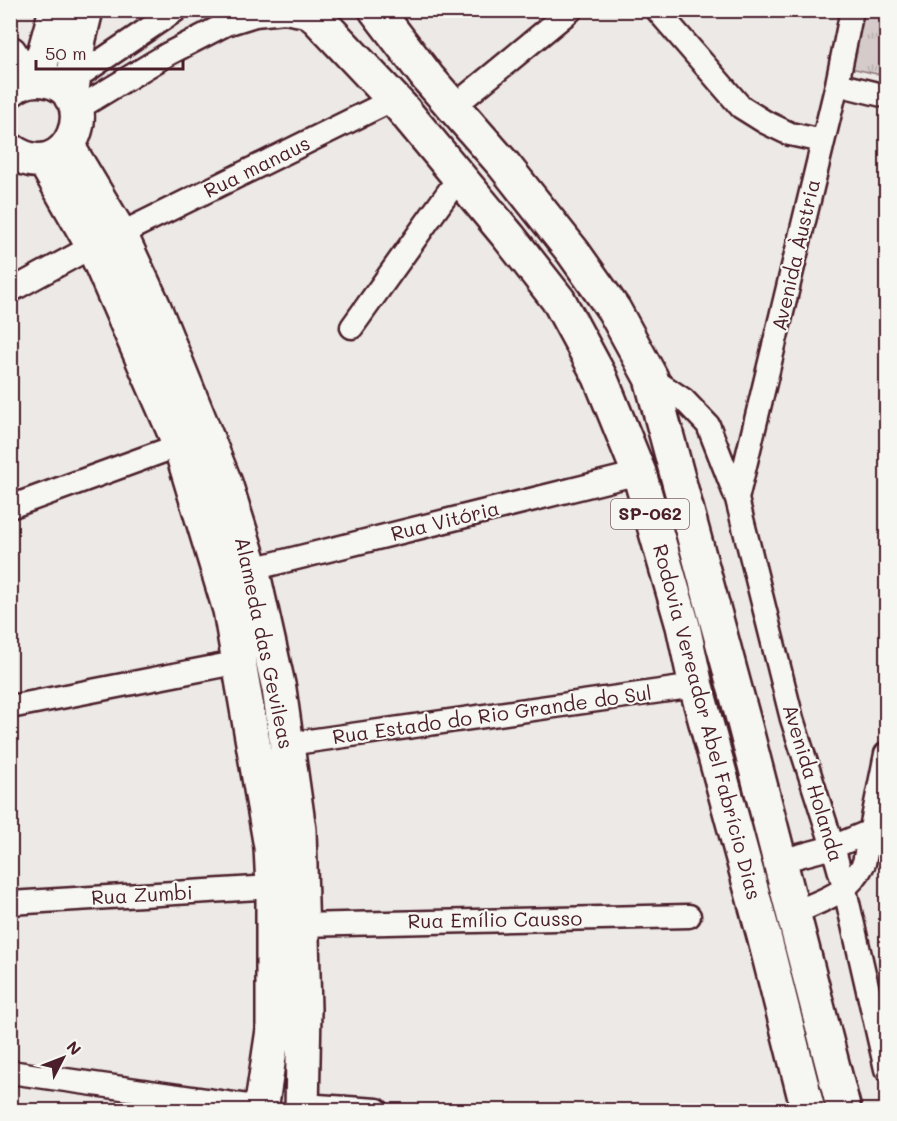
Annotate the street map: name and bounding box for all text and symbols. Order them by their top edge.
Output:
scale bar [36,33,183,71]
text: 50 m [45,41,87,65]
street label: Rua manaus [199,129,314,203]
street label: Avenida Àustria [765,176,825,333]
street label: Rua Vitória [388,494,502,546]
road number: SP-062 [611,499,689,529]
street label: Alameda das Gevileas [230,534,300,751]
street label: Rodovia Vereador Abel Fabrício Dias [648,541,768,902]
street label: Rua Estado do Rio Grande do Sul [331,679,653,749]
street label: Avenida Holanda [778,701,850,865]
street label: Rua Zumbi [90,878,193,910]
street label: Rua Emílio Causso [407,904,583,934]
north arrow [33,1028,93,1088]
text: N [63,1036,86,1059]

